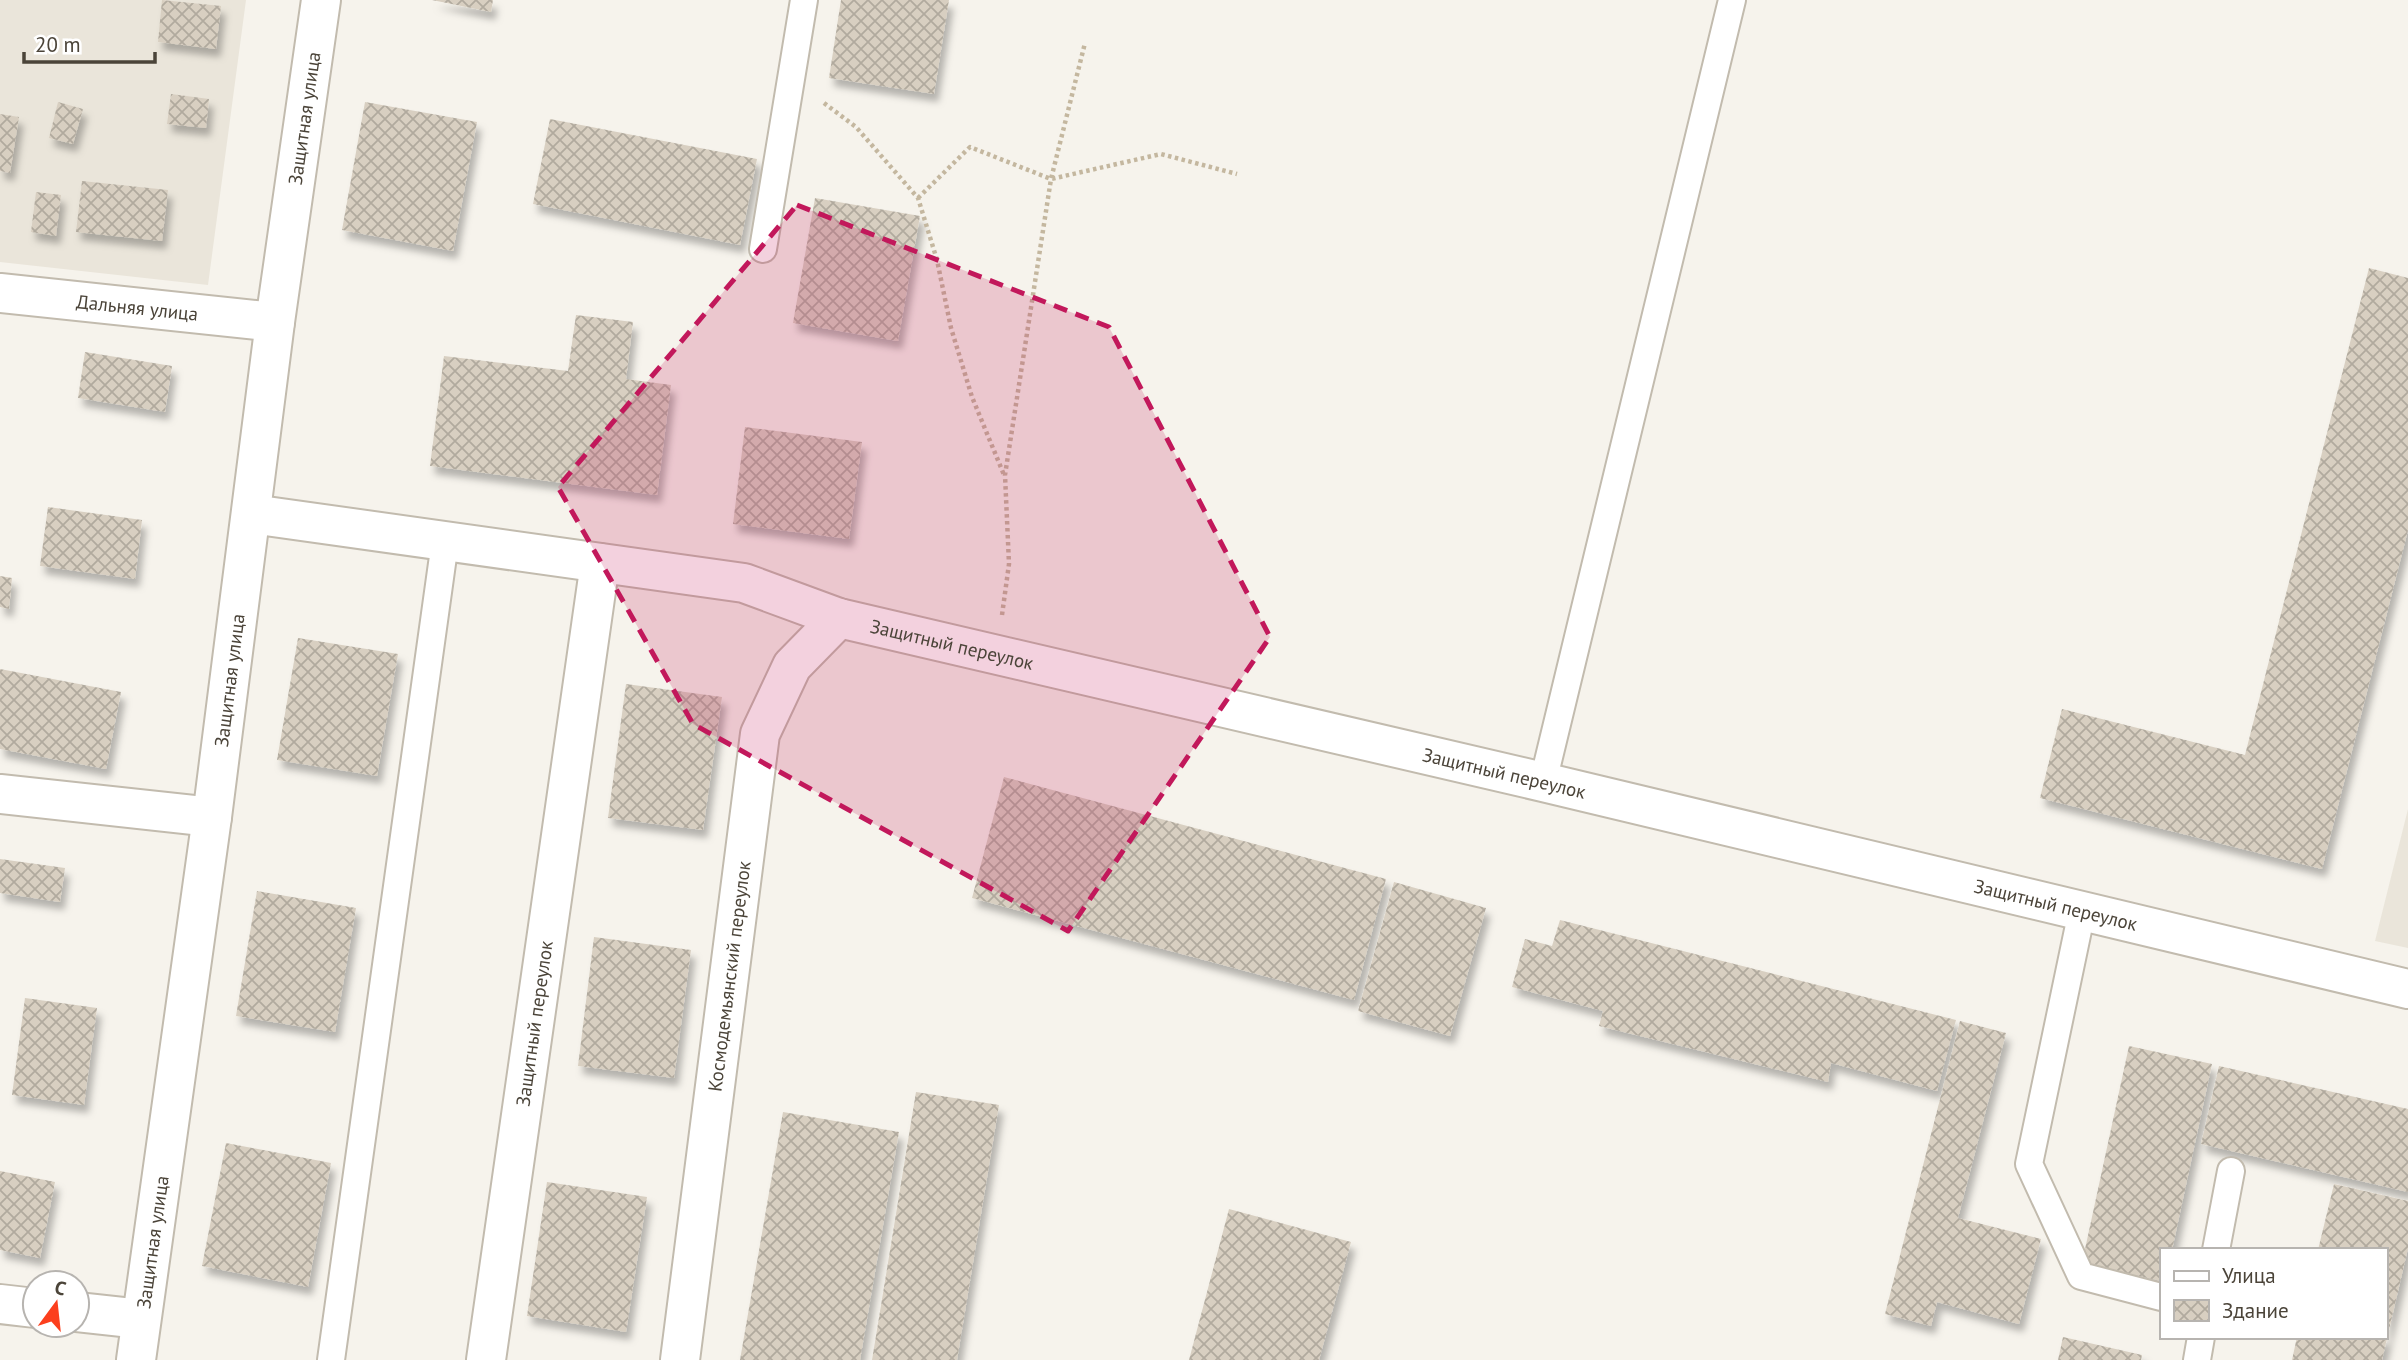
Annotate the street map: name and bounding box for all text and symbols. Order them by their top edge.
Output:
scale bar [24,21,156,65]
text: 20 m [35,31,81,58]
street label: Защитная улица [283,50,325,186]
street label: Дальняя улица [75,289,199,326]
street label: Защитная улица [209,612,250,748]
street label: Защитный переулок [868,614,1036,675]
street label: Защитный переулок [1420,742,1588,804]
street label: Космодемьянский переулок [702,859,756,1093]
street label: Защитный переулок [1972,874,2140,936]
street label: Защитный переулок [510,939,558,1108]
street label: Защитная улица [131,1174,174,1310]
legend [2160,1248,2387,1339]
text: Улица [2222,1262,2276,1289]
north arrow [21,1269,91,1339]
text: С [52,1275,69,1301]
text: Здание [2222,1297,2289,1324]

